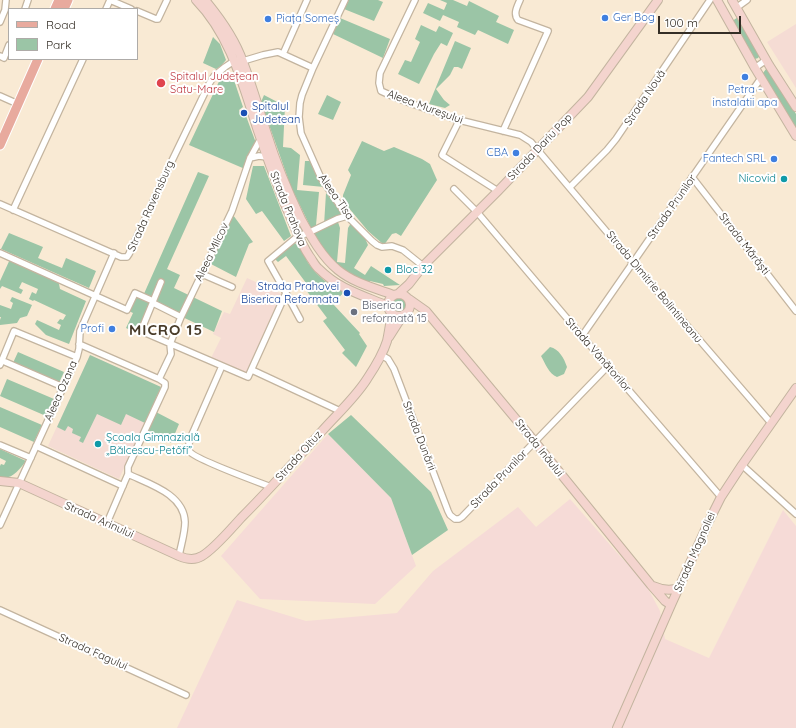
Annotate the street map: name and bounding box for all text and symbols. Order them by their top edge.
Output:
legend [8,8,138,60]
scale bar [660,8,743,34]
place label: Ger Bog [613,11,655,25]
place label: Piața Someș [276,12,339,26]
marker: Ger Bog [600,13,610,23]
marker: Piața Someș [263,14,273,24]
text: 100 m [665,15,698,30]
text: Road [46,17,76,32]
text: Park [46,37,71,52]
street label: Strada Nouă [621,68,669,128]
place label: Spitalul Județean Satu-Mare [170,70,258,96]
marker: Petra - instalatii apa [740,72,750,82]
marker: Spitalul Județean Satu-Mare [155,77,167,89]
place label: Petra - instalatii apa [713,83,777,109]
street label: Aleea Mureșului [385,87,465,127]
place label: Spitalul Judetean [252,100,300,126]
marker: Spitalul Judetean [239,108,249,118]
street label: Strada Dariu Pop [505,111,575,183]
place label: CBA [487,146,508,160]
marker: CBA [511,148,521,158]
place label: Fantech SRL [703,152,766,166]
marker: Fantech SRL [769,154,779,164]
street label: Strada Ravensburg [125,158,177,254]
street label: Strada Prahova [267,170,309,248]
street label: Aleea Tisa [316,172,356,222]
street label: Strada Prunilor [645,172,699,242]
place label: Nicovid [739,172,776,186]
marker: Nicovid [779,174,789,184]
street label: Strada Mărăști [716,210,772,278]
street label: Aleea Milcov [192,220,232,284]
street label: Strada Dimitrie Bolintineanu [603,228,705,346]
place label: Bloc 32 [396,263,433,277]
marker: Bloc 32 [383,265,393,275]
place label: Strada Prahovei Biserica Reformata [241,280,339,306]
marker: Strada Prahovei Biserica Reformata [342,288,352,298]
place label: Biserica reformată 15 [362,299,427,325]
marker: Biserica reformată 15 [349,307,359,317]
street label: Strada Vânătorilor [562,315,634,395]
district label: MICRO 15 [129,321,203,339]
place label: Profi [81,322,104,336]
marker: Profi [107,324,117,334]
street label: Aleea Ozana [42,359,80,423]
street label: Strada Dunării [400,399,438,473]
street label: Strada Inăului [512,417,566,479]
street label: Strada Oituz [273,428,325,484]
place label: Școala Gimnazială „Bălcescu-Petőfi” [106,431,200,457]
marker: Școala Gimnazială „Bălcescu-Petőfi” [93,439,103,449]
street label: Strada Prunilor [468,447,530,511]
street label: Strada Arinului [62,499,136,541]
street label: Strada Magnoliei [671,510,719,594]
street label: Strada Fagului [57,631,129,673]

